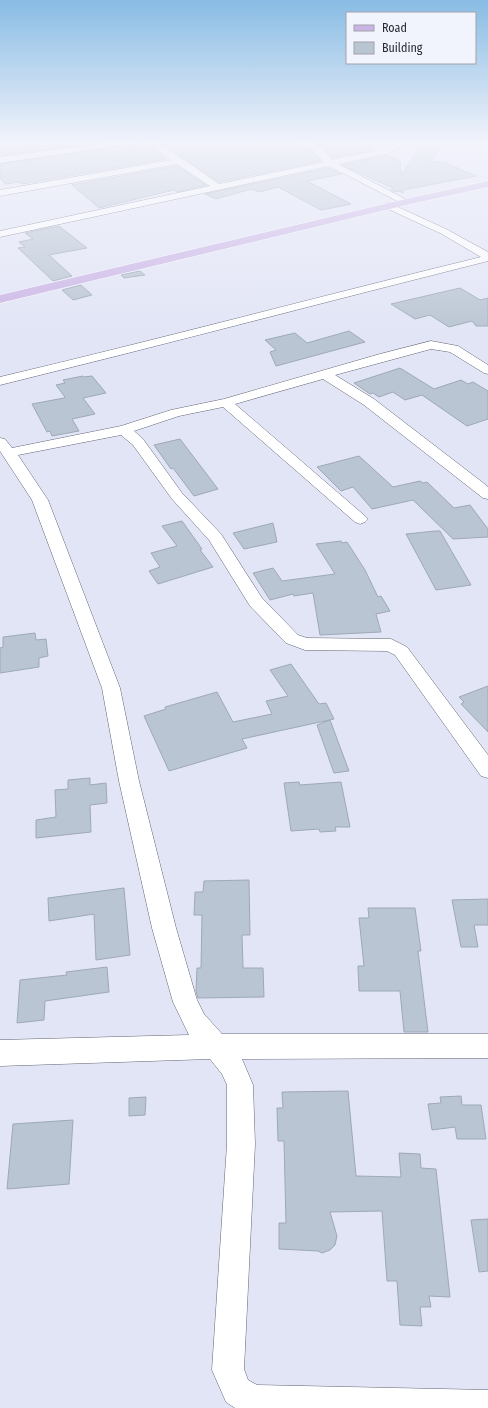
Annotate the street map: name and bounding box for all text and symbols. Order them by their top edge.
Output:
legend [346,12,476,64]
text: Road [382,21,407,35]
text: Building [382,41,423,55]

